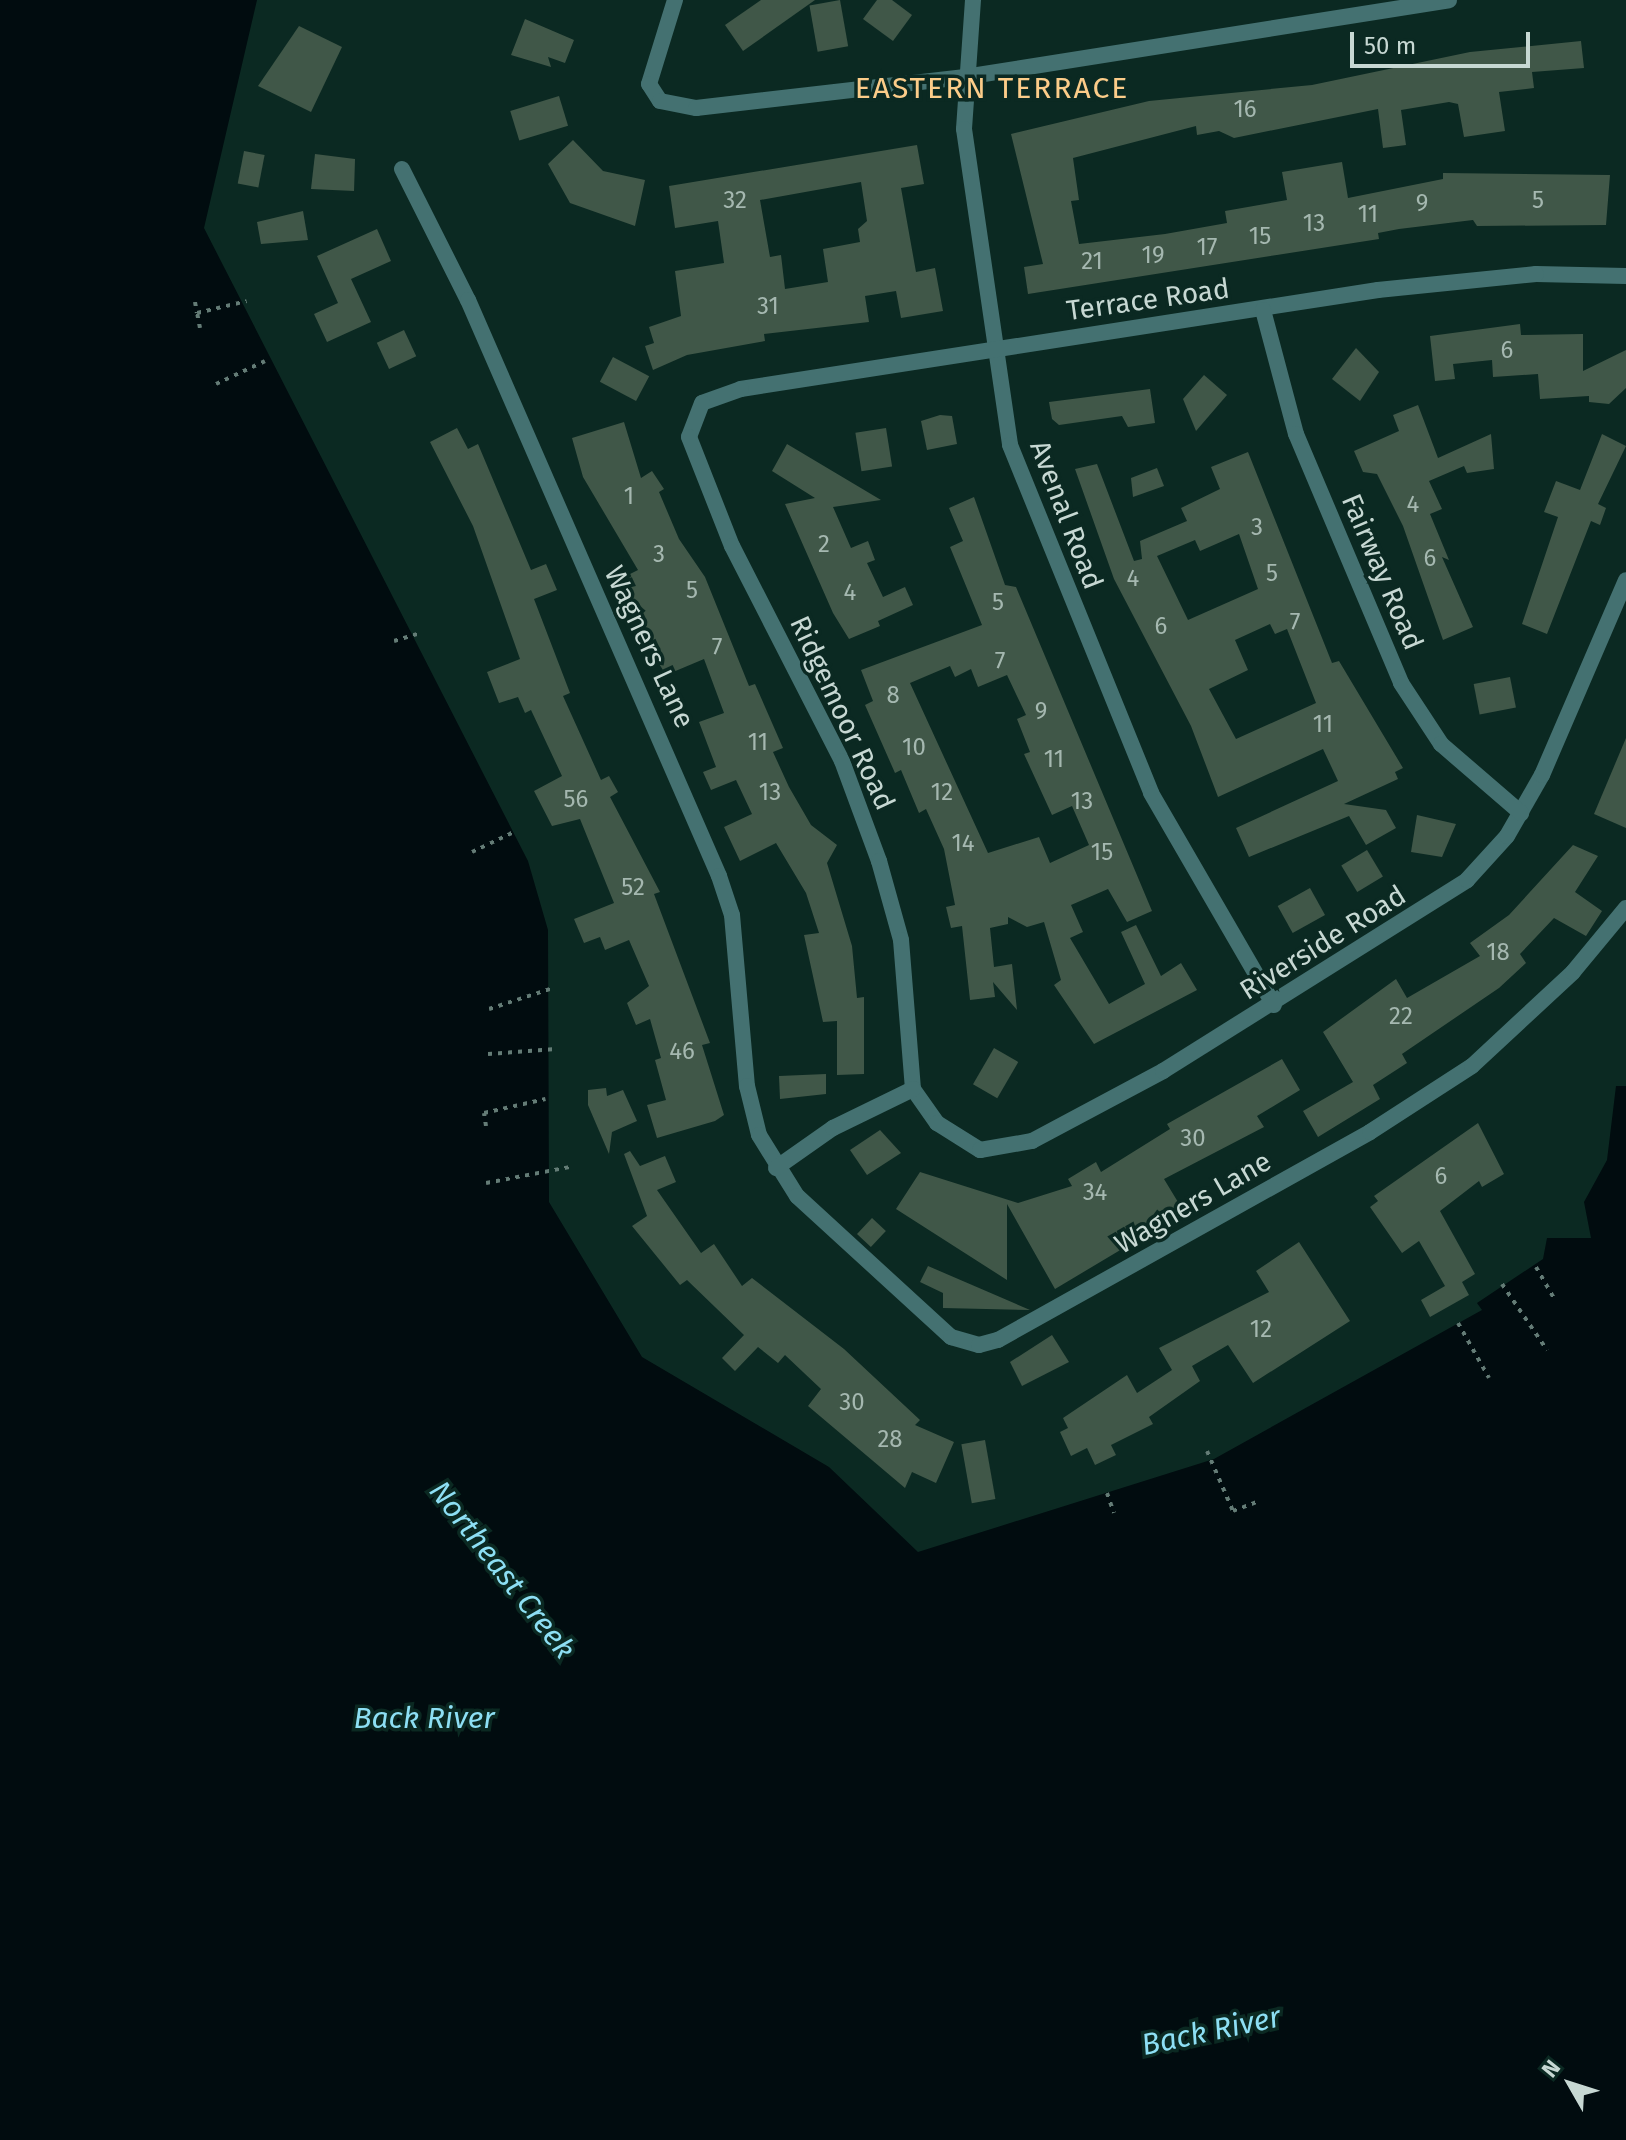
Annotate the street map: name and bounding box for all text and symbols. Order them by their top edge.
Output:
scale bar [1354,16,1534,66]
text: 50 m [1364,32,1416,60]
district label: EASTERN TERRACE [855,70,1129,106]
house number: 16 [1233,96,1257,124]
house number: 32 [723,187,747,215]
house number: 5 [1532,187,1544,215]
house number: 9 [1416,190,1428,218]
house number: 11 [1358,201,1378,229]
house number: 13 [1303,210,1325,238]
house number: 15 [1249,223,1271,251]
house number: 17 [1196,234,1218,262]
house number: 19 [1142,242,1164,270]
house number: 21 [1081,248,1103,276]
street label: Terrace Road [1064,272,1232,328]
house number: 31 [757,293,779,321]
house number: 6 [1501,337,1513,365]
street label: Avenal Road [1022,436,1110,594]
house number: 1 [624,483,634,511]
street label: Fairway Road [1334,489,1430,655]
house number: 4 [1407,491,1419,519]
house number: 3 [1251,514,1263,542]
house number: 2 [818,531,830,559]
house number: 3 [653,541,665,569]
house number: 6 [1424,545,1436,573]
house number: 5 [1266,560,1278,588]
street label: Wagners Lane [597,561,701,733]
house number: 4 [1127,565,1139,593]
house number: 5 [686,577,698,605]
house number: 4 [844,579,856,607]
house number: 5 [992,589,1004,617]
house number: 7 [1290,609,1300,637]
street label: Ridgemoor Road [782,611,902,815]
house number: 6 [1155,613,1167,641]
house number: 7 [712,634,722,662]
house number: 7 [995,648,1005,676]
house number: 8 [886,682,900,710]
house number: 9 [1035,698,1047,726]
house number: 11 [1313,711,1333,739]
house number: 11 [748,729,768,757]
house number: 10 [902,734,926,762]
house number: 11 [1044,746,1064,774]
house number: 13 [759,779,781,807]
house number: 12 [931,779,953,807]
house number: 56 [564,786,588,814]
house number: 13 [1071,788,1093,816]
house number: 14 [951,830,975,858]
house number: 15 [1091,839,1113,867]
house number: 52 [621,874,645,902]
street label: Riverside Road [1234,879,1412,1007]
house number: 18 [1486,939,1510,967]
house number: 22 [1389,1003,1413,1031]
house number: 46 [669,1038,695,1066]
house number: 30 [1180,1125,1206,1153]
street label: Wagners Lane [1109,1145,1277,1261]
house number: 6 [1435,1163,1447,1191]
house number: 34 [1083,1179,1107,1207]
house number: 12 [1250,1316,1272,1344]
house number: 30 [839,1389,865,1417]
house number: 28 [877,1426,903,1454]
water label: Northeast Creek [421,1474,583,1666]
water label: Back River [353,1700,495,1736]
water label: Back River [1138,1999,1284,2063]
north arrow [1530,2044,1610,2124]
text: N [1536,2054,1566,2083]

